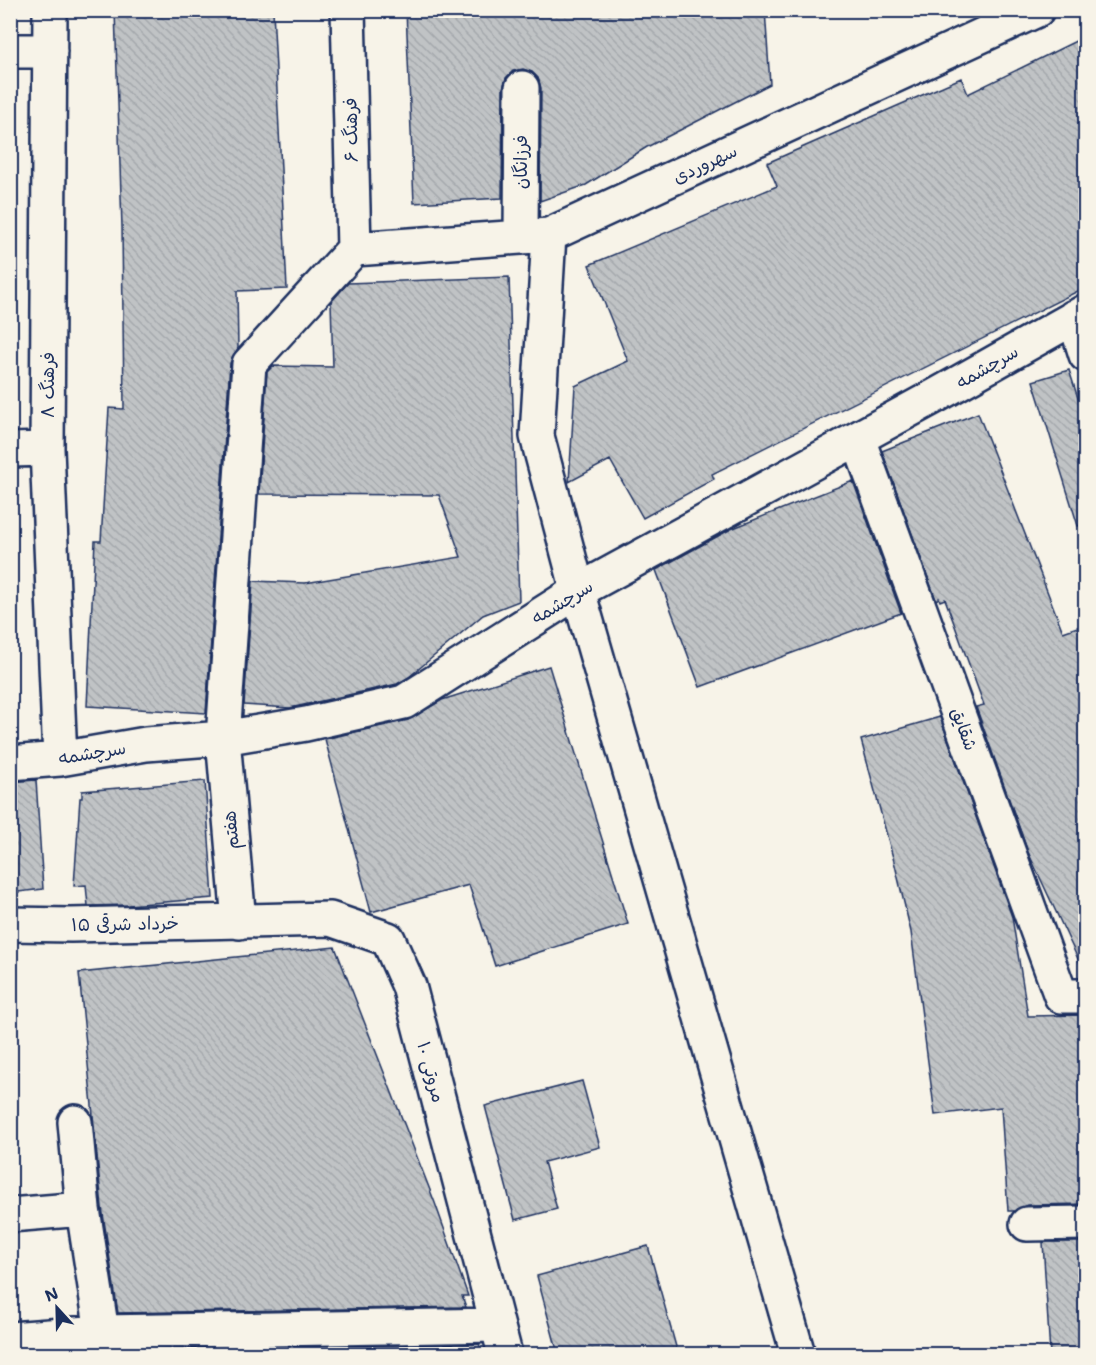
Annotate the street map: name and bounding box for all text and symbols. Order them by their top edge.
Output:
street label: فرهنگ ۶ [338,97,364,163]
street label: فرزانگان [509,135,533,189]
street label: سهروردی [669,139,741,189]
street label: سرچشمه [951,339,1023,395]
street label: فرهنگ ۸ [36,352,60,418]
street label: سرچشمه [526,574,598,630]
street label: شقایق [945,704,983,754]
street label: سرچشمه [56,736,128,770]
street label: هفتم [217,810,247,850]
street label: ۱۵ خرداد شرقی [71,911,179,937]
street label: مروتی ۱۰ [411,1039,451,1105]
north arrow [27,1278,87,1338]
text: N [42,1282,61,1307]

